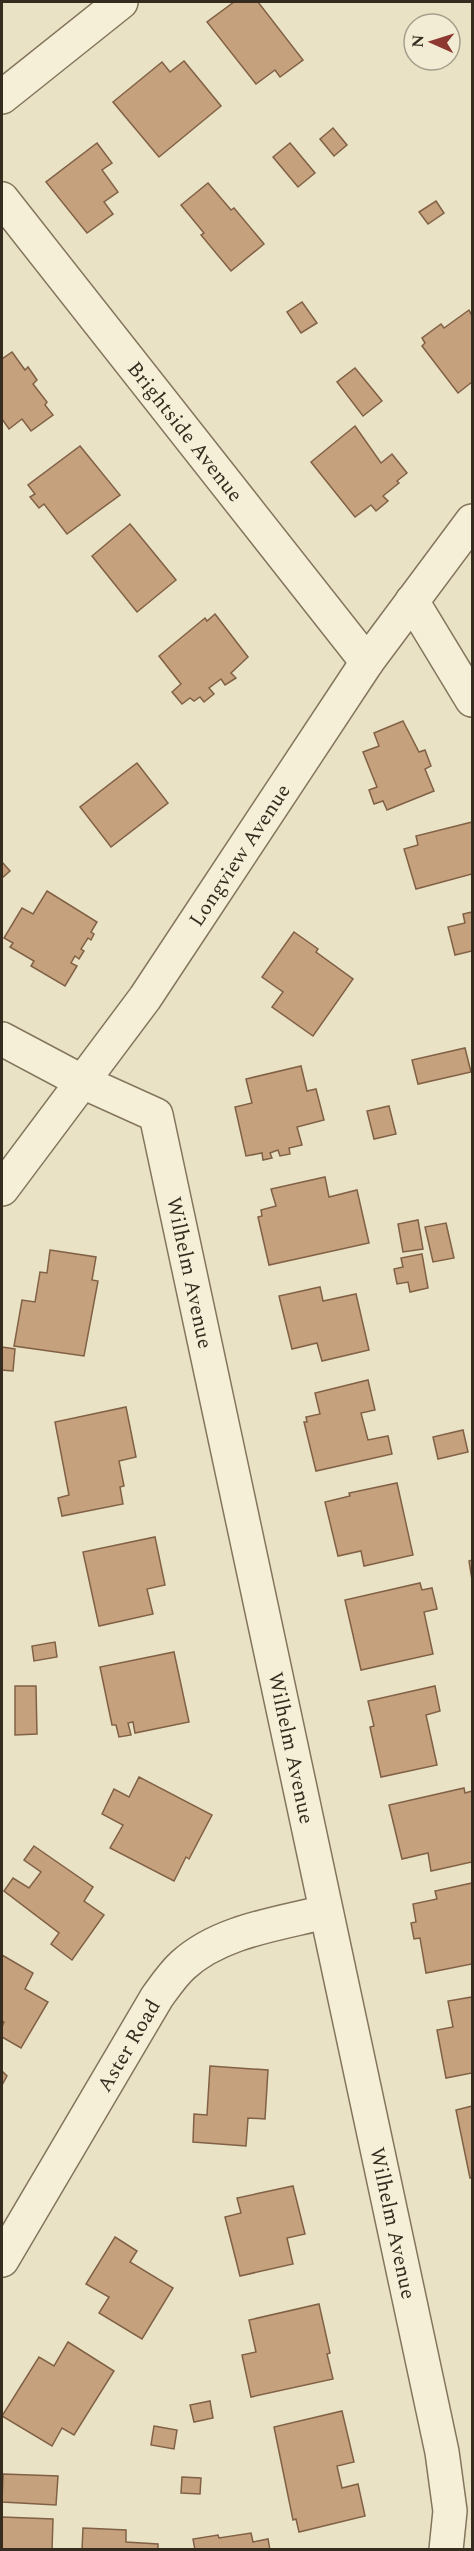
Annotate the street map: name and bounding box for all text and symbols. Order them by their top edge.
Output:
north arrow [402,12,462,72]
text: N [406,34,430,48]
street label: Brightside Avenue [119,355,250,509]
street label: Longview Avenue [181,778,299,933]
street label: Wilhelm Avenue [157,1194,221,1352]
street label: Wilhelm Avenue [259,1669,322,1827]
street label: Aster Road [89,1993,169,2098]
street label: Wilhelm Avenue [360,2144,424,2302]

